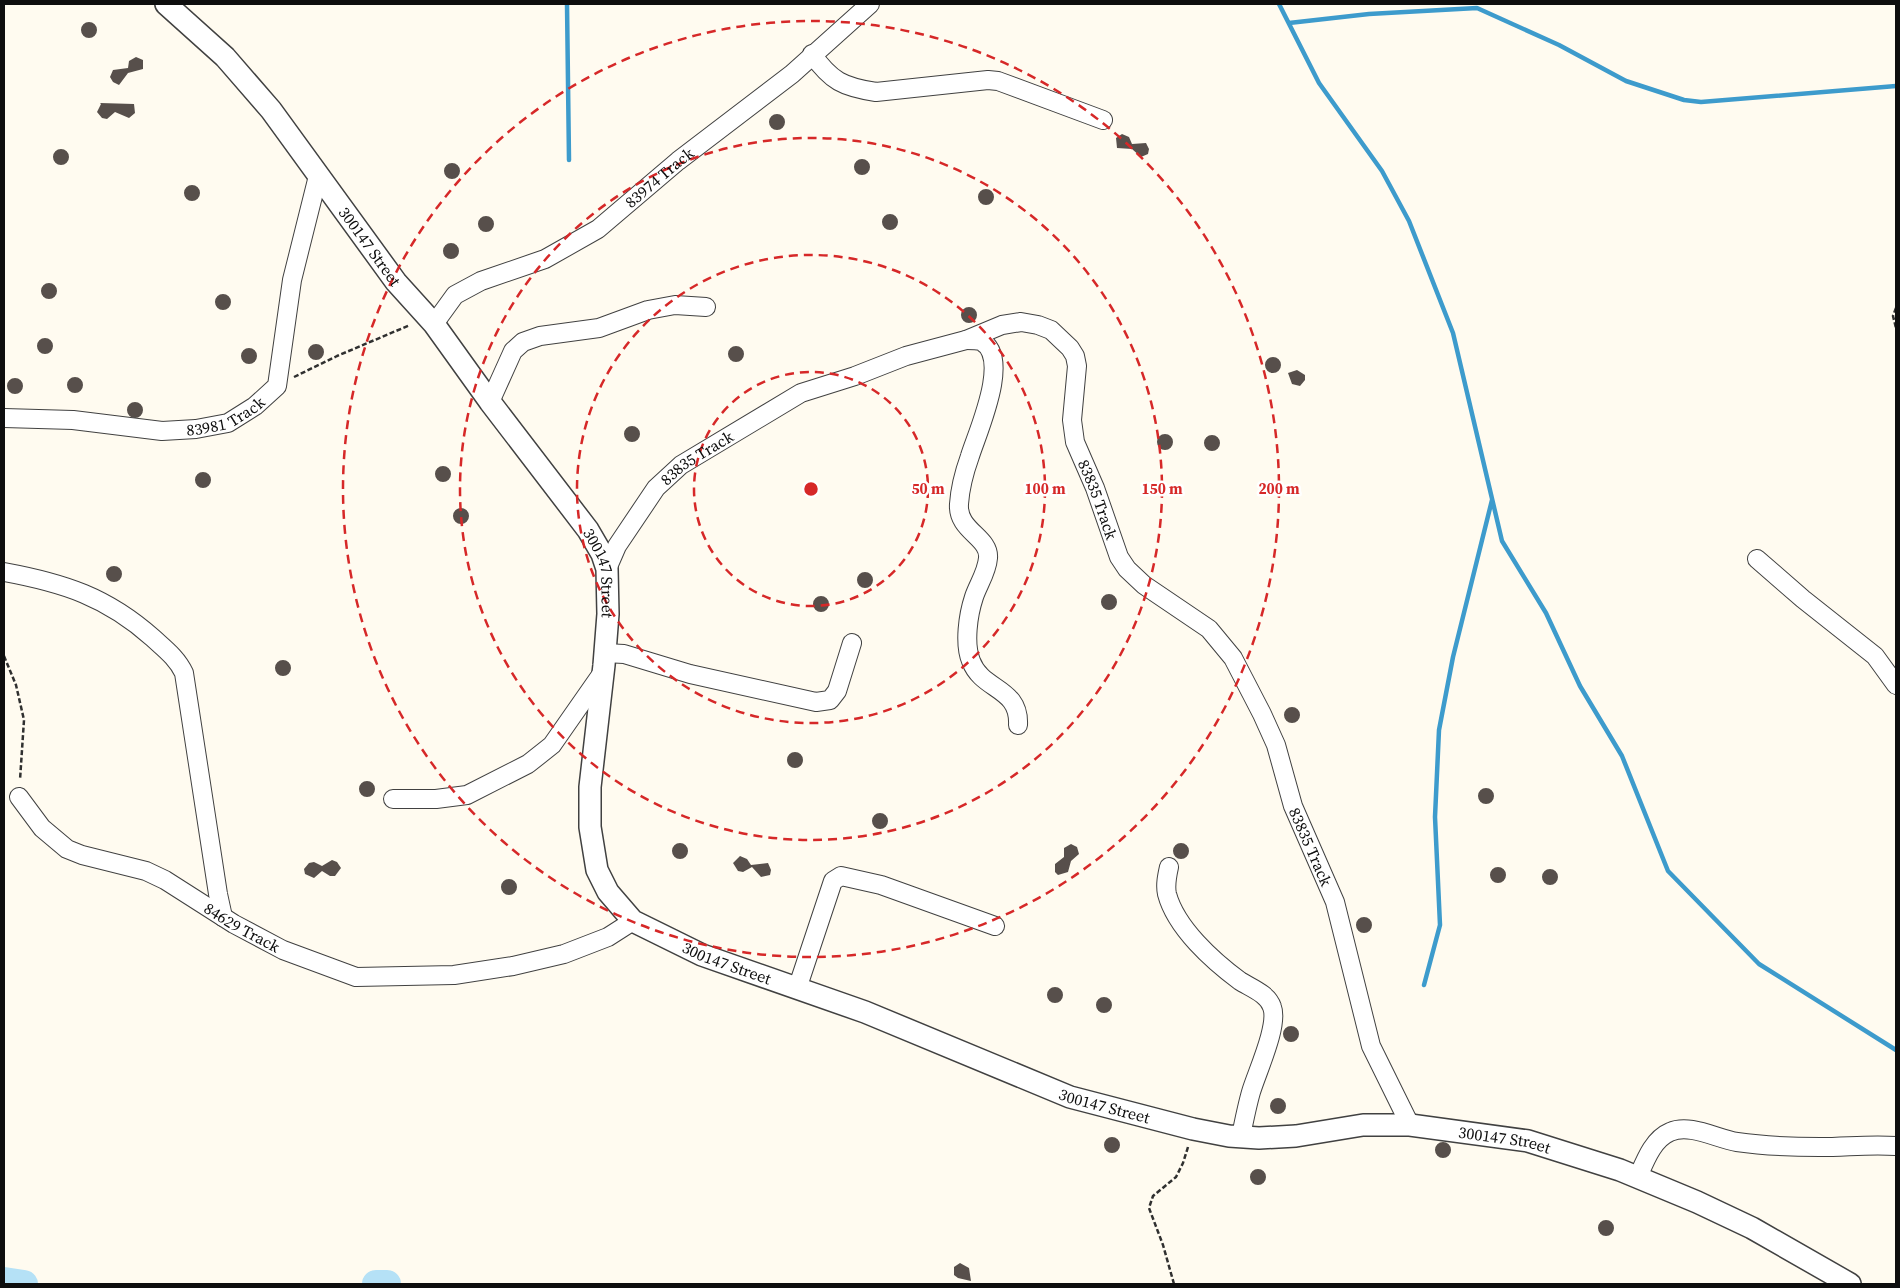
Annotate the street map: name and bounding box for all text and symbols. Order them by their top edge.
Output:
street label: 83974 Track [620,142,698,213]
street label: 300147 Street [334,202,407,291]
street label: 83981 Track [186,391,270,441]
street label: 83835 Track [655,425,737,490]
street label: 83835 Track [1073,456,1123,543]
text: 50 m [911,478,945,499]
text: 100 m [1024,478,1066,499]
text: 150 m [1141,478,1183,499]
text: 200 m [1258,478,1300,499]
centre of rings [802,480,820,498]
street label: 300147 Street [578,524,619,620]
street label: 83835 Track [1284,804,1338,890]
street label: 84629 Track [200,897,284,958]
street label: 300147 Street [679,936,775,990]
street label: 300147 Street [1055,1083,1153,1129]
street label: 300147 Street [1457,1121,1554,1159]

